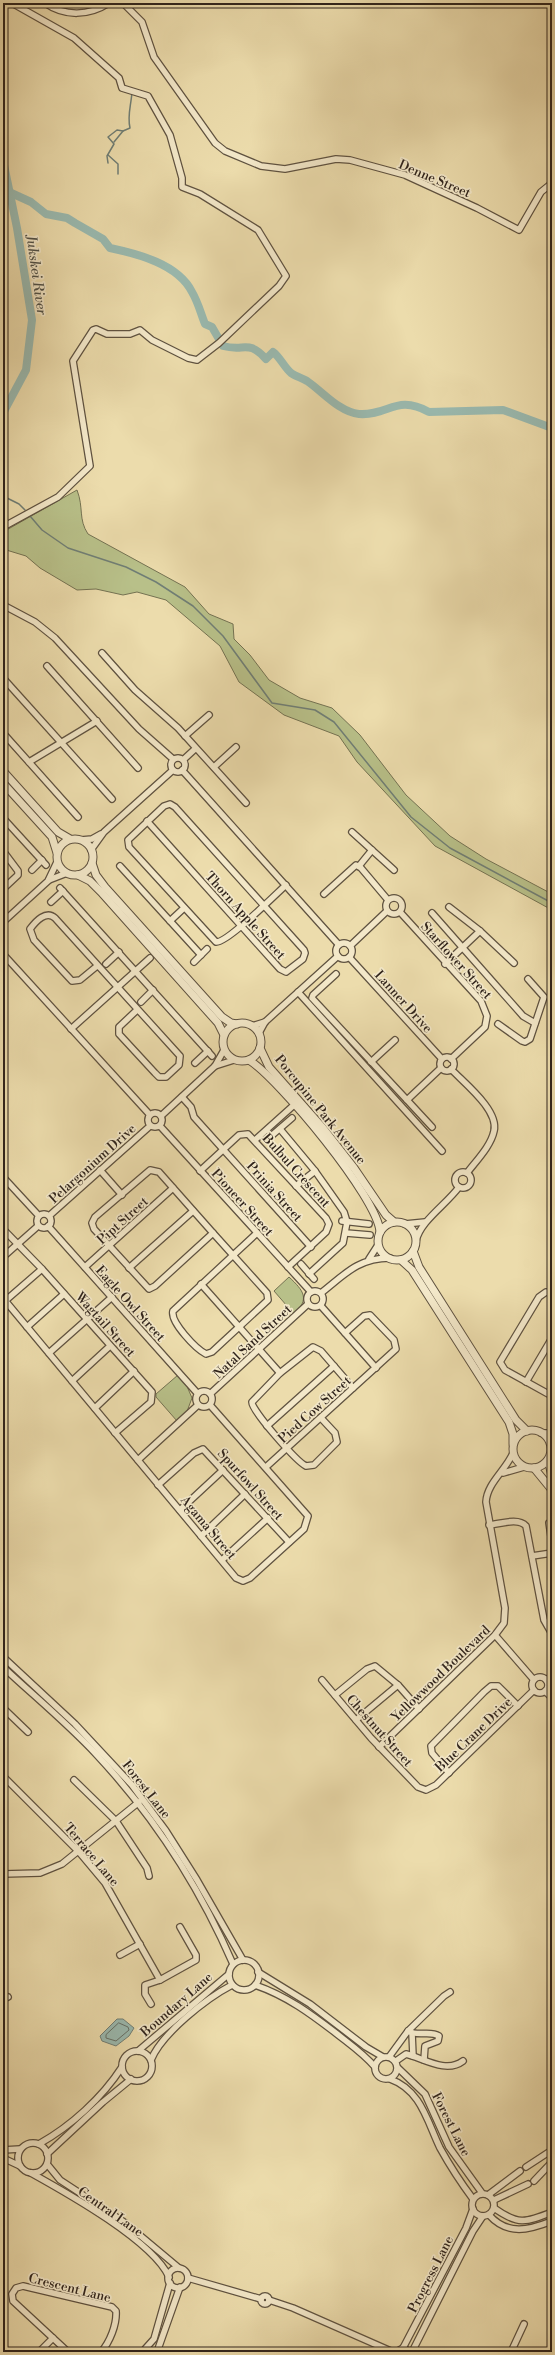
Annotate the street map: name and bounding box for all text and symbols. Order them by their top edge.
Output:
street label: Denne Street [396,157,473,201]
water label: Jukskei River [21,232,51,317]
street label: Thorn Apple Street [202,868,289,963]
street label: Starflower Street [417,919,495,1003]
street label: Lanner Drive [371,967,436,1037]
street label: Porcupine Park Avenue [271,1052,370,1168]
street label: Pelargonium Drive [46,1120,140,1207]
street label: Bulbul Crescent [258,1130,334,1211]
street label: Prinia Street [243,1158,306,1225]
street label: Pioneer Street [208,1166,277,1240]
street label: Pipt Street [94,1193,152,1248]
street label: Eagle Owl Street [92,1263,169,1345]
street label: Wagtail Street [71,1288,139,1361]
street label: Natal Sand Street [210,1301,295,1382]
street label: Pied Cow Street [275,1373,355,1447]
street label: Spurfowl Street [214,1446,287,1524]
street label: Agama Street [176,1492,240,1563]
street label: Yellowwood Boulevard [387,1622,494,1726]
street label: Chestnut Street [343,1691,416,1770]
street label: Blue Crane Drive [431,1694,516,1776]
street label: Forest Lane [118,1757,174,1822]
street label: Terrace Lane [60,1820,123,1890]
street label: Boundary Lane [137,1969,216,2041]
street label: Forest Lane [428,2090,474,2159]
street label: Central Lane [75,2183,147,2240]
street label: Progress Lane [405,2233,457,2316]
street label: Crescent Lane [27,2270,113,2306]

